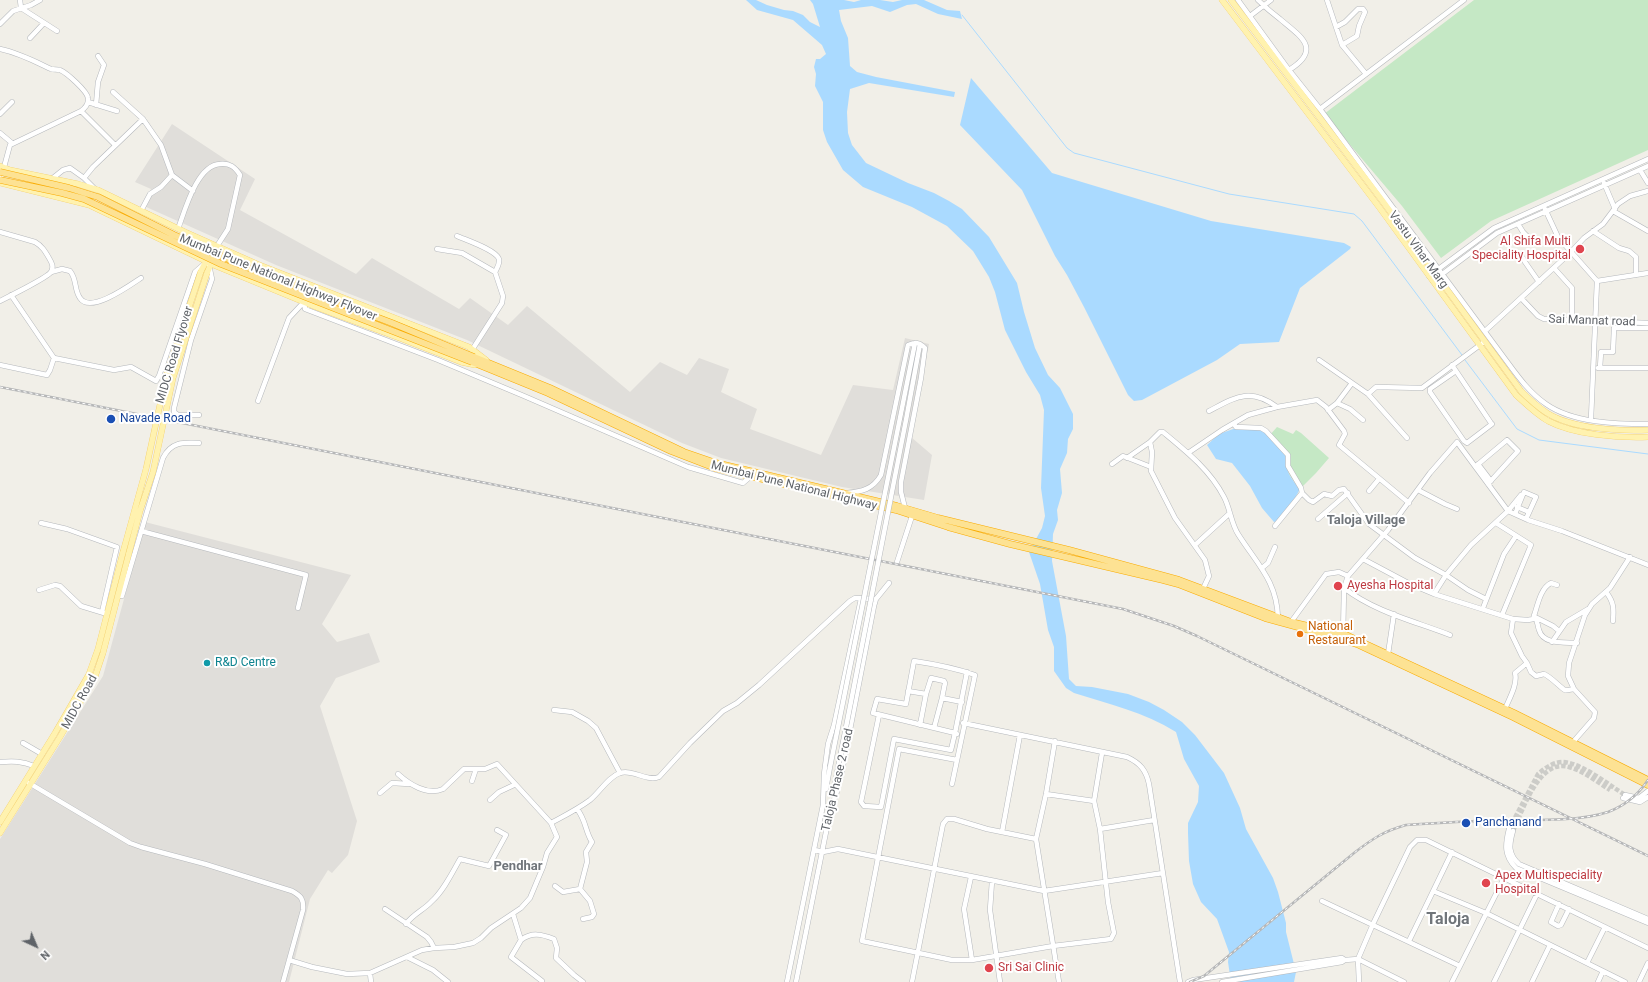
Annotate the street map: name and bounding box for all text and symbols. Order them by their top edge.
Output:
street label: Vastu Vihar Marg [1385,209,1451,291]
street label: Mumbai Pune National Highway Flyover [177,232,379,324]
place label: Al Shifa Multi Speciality Hospital [1472,235,1571,263]
marker: Al Shifa Multi Speciality Hospital [1574,243,1586,255]
street label: MIDC Road Flyover [153,305,197,405]
street label: Sai Mannat road [1548,312,1636,330]
place label: Navade Road [120,412,191,426]
marker: Navade Road [105,413,117,425]
street label: Mumbai Pune National Highway [709,458,879,514]
district label: Taloja Village [1327,513,1405,529]
place label: Ayesha Hospital [1347,579,1433,593]
marker: Ayesha Hospital [1332,580,1344,592]
place label: National Restaurant [1308,620,1366,648]
marker: National Restaurant [1295,629,1305,639]
place label: R&D Centre [215,656,276,670]
marker: R&D Centre [202,658,212,668]
street label: MIDC Road [59,672,101,732]
street label: Taloja Phase 2 road [819,727,857,833]
place label: Panchanand [1475,816,1542,830]
marker: Panchanand [1460,817,1472,829]
district label: Pendhar [494,859,542,875]
place label: Apex Multispeciality Hospital [1495,869,1602,897]
marker: Apex Multispeciality Hospital [1480,877,1492,889]
district label: Taloja [1426,910,1470,930]
north arrow [16,926,56,966]
text: N [37,948,52,962]
place label: Sri Sai Clinic [998,961,1064,975]
marker: Sri Sai Clinic [983,962,995,974]

